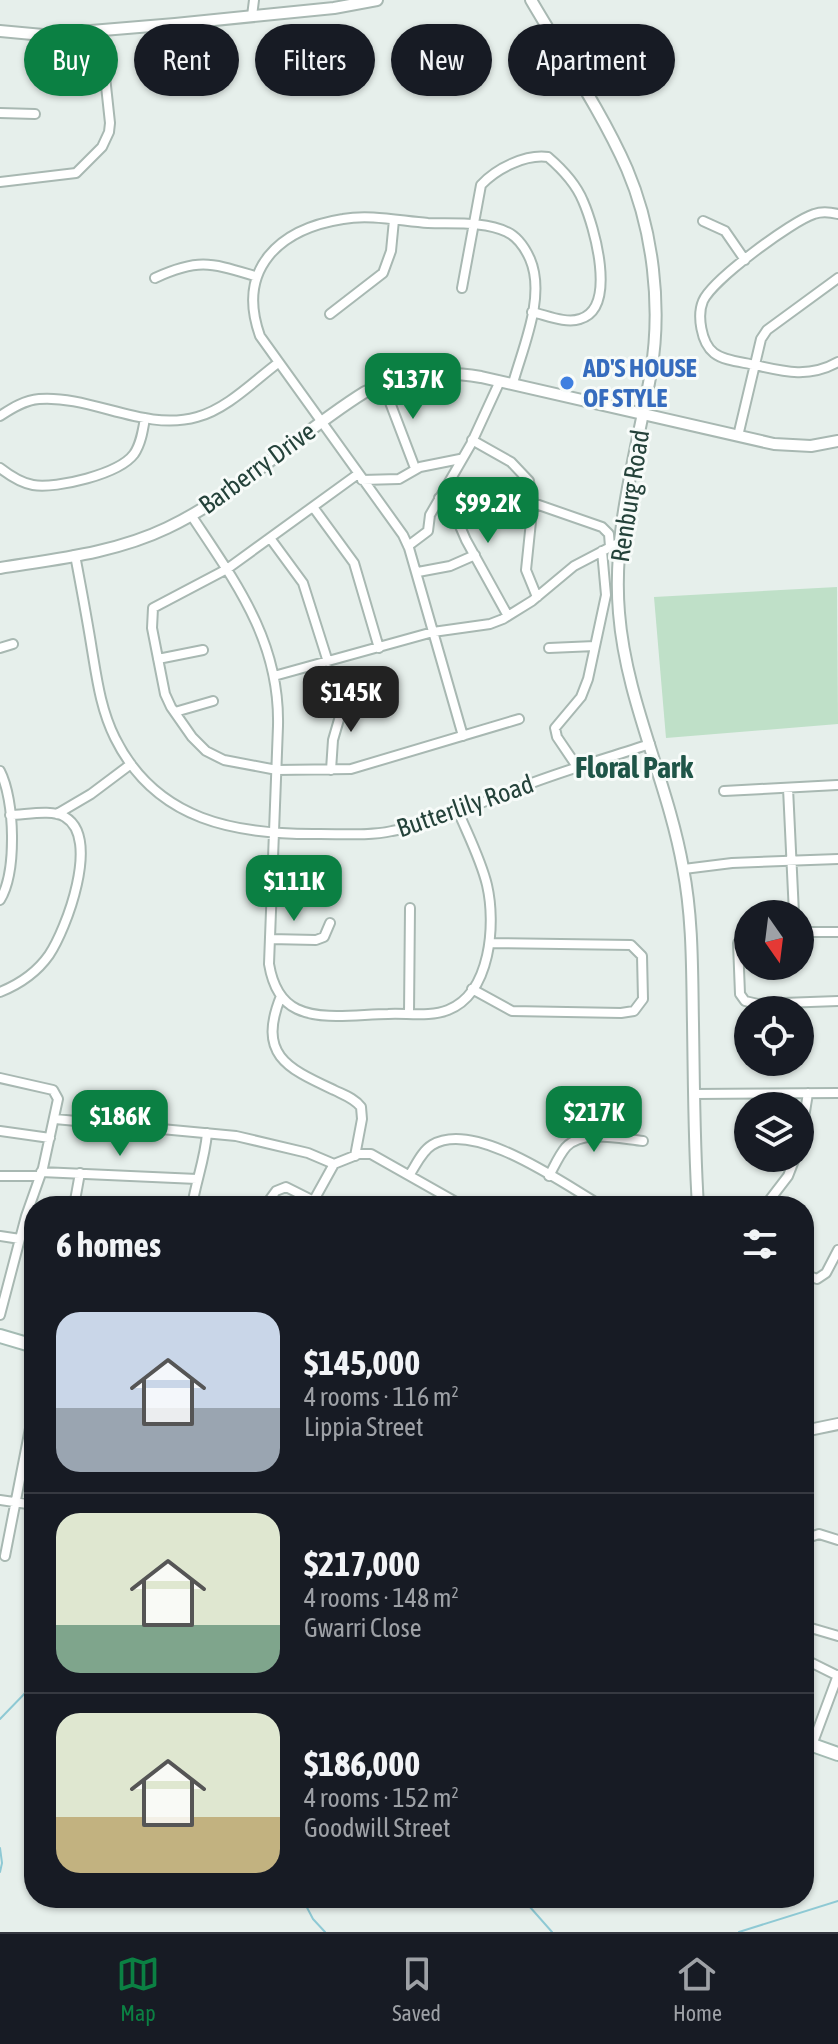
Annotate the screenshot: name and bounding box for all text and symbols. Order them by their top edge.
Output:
chip: Buy [24,24,118,96]
chip: Rent [134,24,239,96]
chip: Filters [255,24,375,96]
chip: New [391,24,492,96]
chip: Apartment [508,24,675,96]
pin: $137K [357,353,469,421]
place label: AD'S HOUSE OF STYLE [582,353,697,413]
text: $137K [383,364,443,394]
marker: AD'S HOUSE OF STYLE [558,374,576,392]
street label: Barberry Drive [193,416,321,520]
street label: Renburg Road [605,428,655,564]
pin: $99.2K [423,477,553,545]
text: $99.2K [456,488,520,518]
pin: $145K [295,666,407,734]
text: $145K [321,677,381,707]
district label: Floral Park [575,750,694,784]
street label: Butterlily Road [393,769,537,843]
pin: $111K [238,855,350,923]
text: $111K [264,866,324,896]
north arrow [734,900,814,980]
map controls [734,900,814,1172]
button: locate [734,996,814,1076]
pin: $217K [538,1086,650,1154]
pin: $186K [64,1090,176,1158]
button: layers [734,1092,814,1172]
text: $217K [564,1097,624,1127]
text: $186K [90,1101,150,1131]
icon: filters [738,1222,782,1266]
text: 6 homes [56,1225,161,1264]
text: $145,000 [304,1343,420,1382]
icon: home [120,1344,216,1440]
text: 4 rooms · 116 m² [304,1382,459,1412]
text: Lippia Street [304,1412,423,1442]
text: $217,000 [304,1544,420,1583]
icon: home [120,1545,216,1641]
text: 4 rooms · 148 m² [304,1583,459,1613]
text: Gwarri Close [304,1613,422,1643]
text: $186,000 [304,1744,420,1783]
icon: home [120,1745,216,1841]
text: 4 rooms · 152 m² [304,1783,459,1813]
text: Goodwill Street [304,1813,450,1843]
tab: Map [116,1952,160,2026]
tab: Saved [392,1952,441,2026]
tab: Home [673,1952,722,2026]

